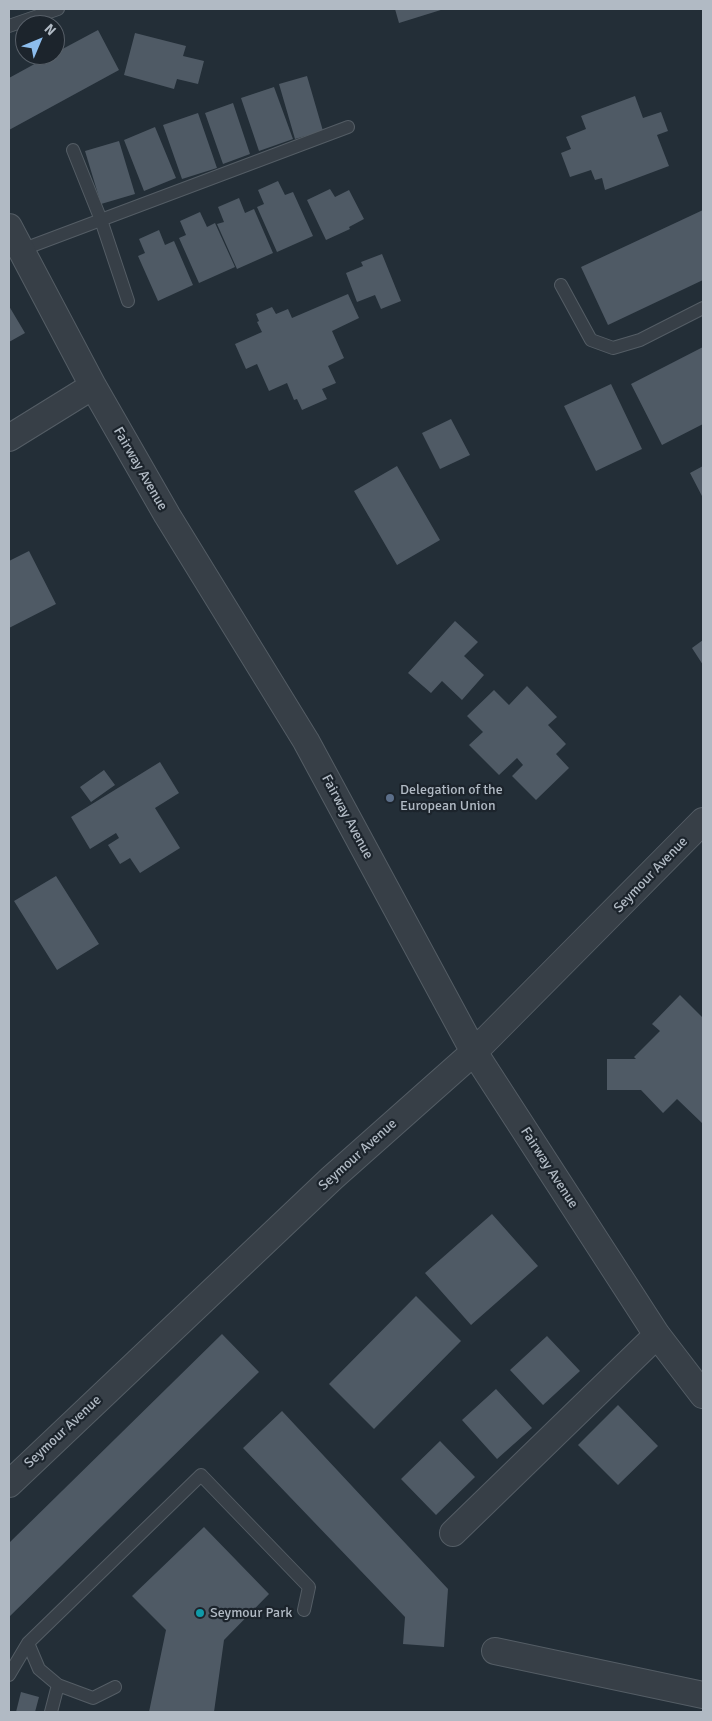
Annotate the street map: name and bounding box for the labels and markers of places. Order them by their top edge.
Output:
place label: Delegation of the European Union [400,782,503,814]
marker: Delegation of the European Union [384,792,396,804]
place label: Seymour Park [210,1605,292,1621]
marker: Seymour Park [194,1607,206,1619]

